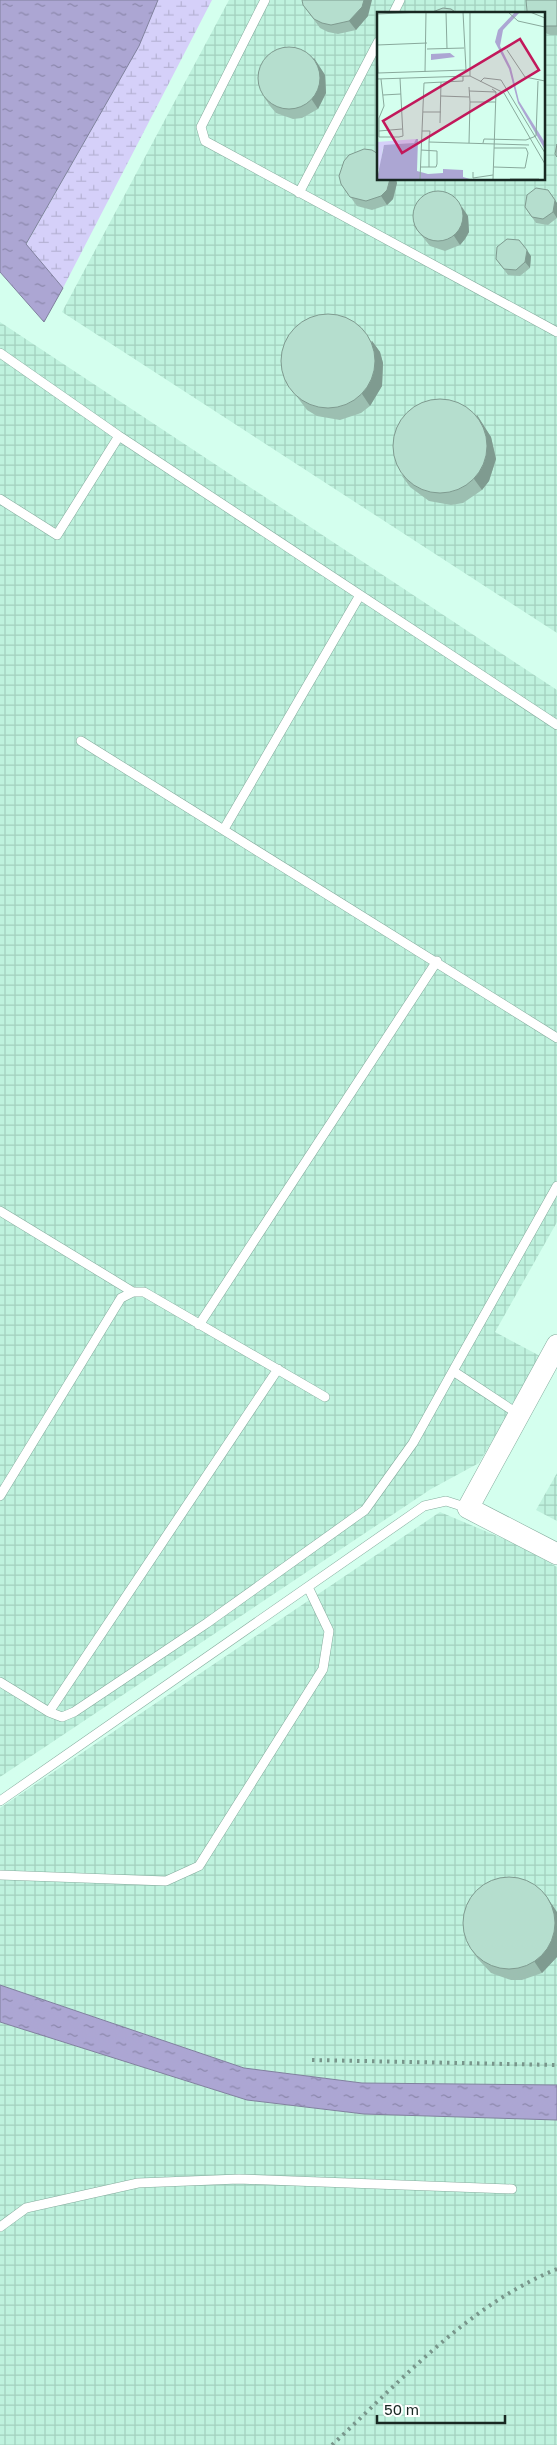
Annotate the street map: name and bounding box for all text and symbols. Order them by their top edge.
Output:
inset map [377,12,544,180]
scale bar [377,2392,504,2424]
text: 50 m [384,2400,419,2418]

